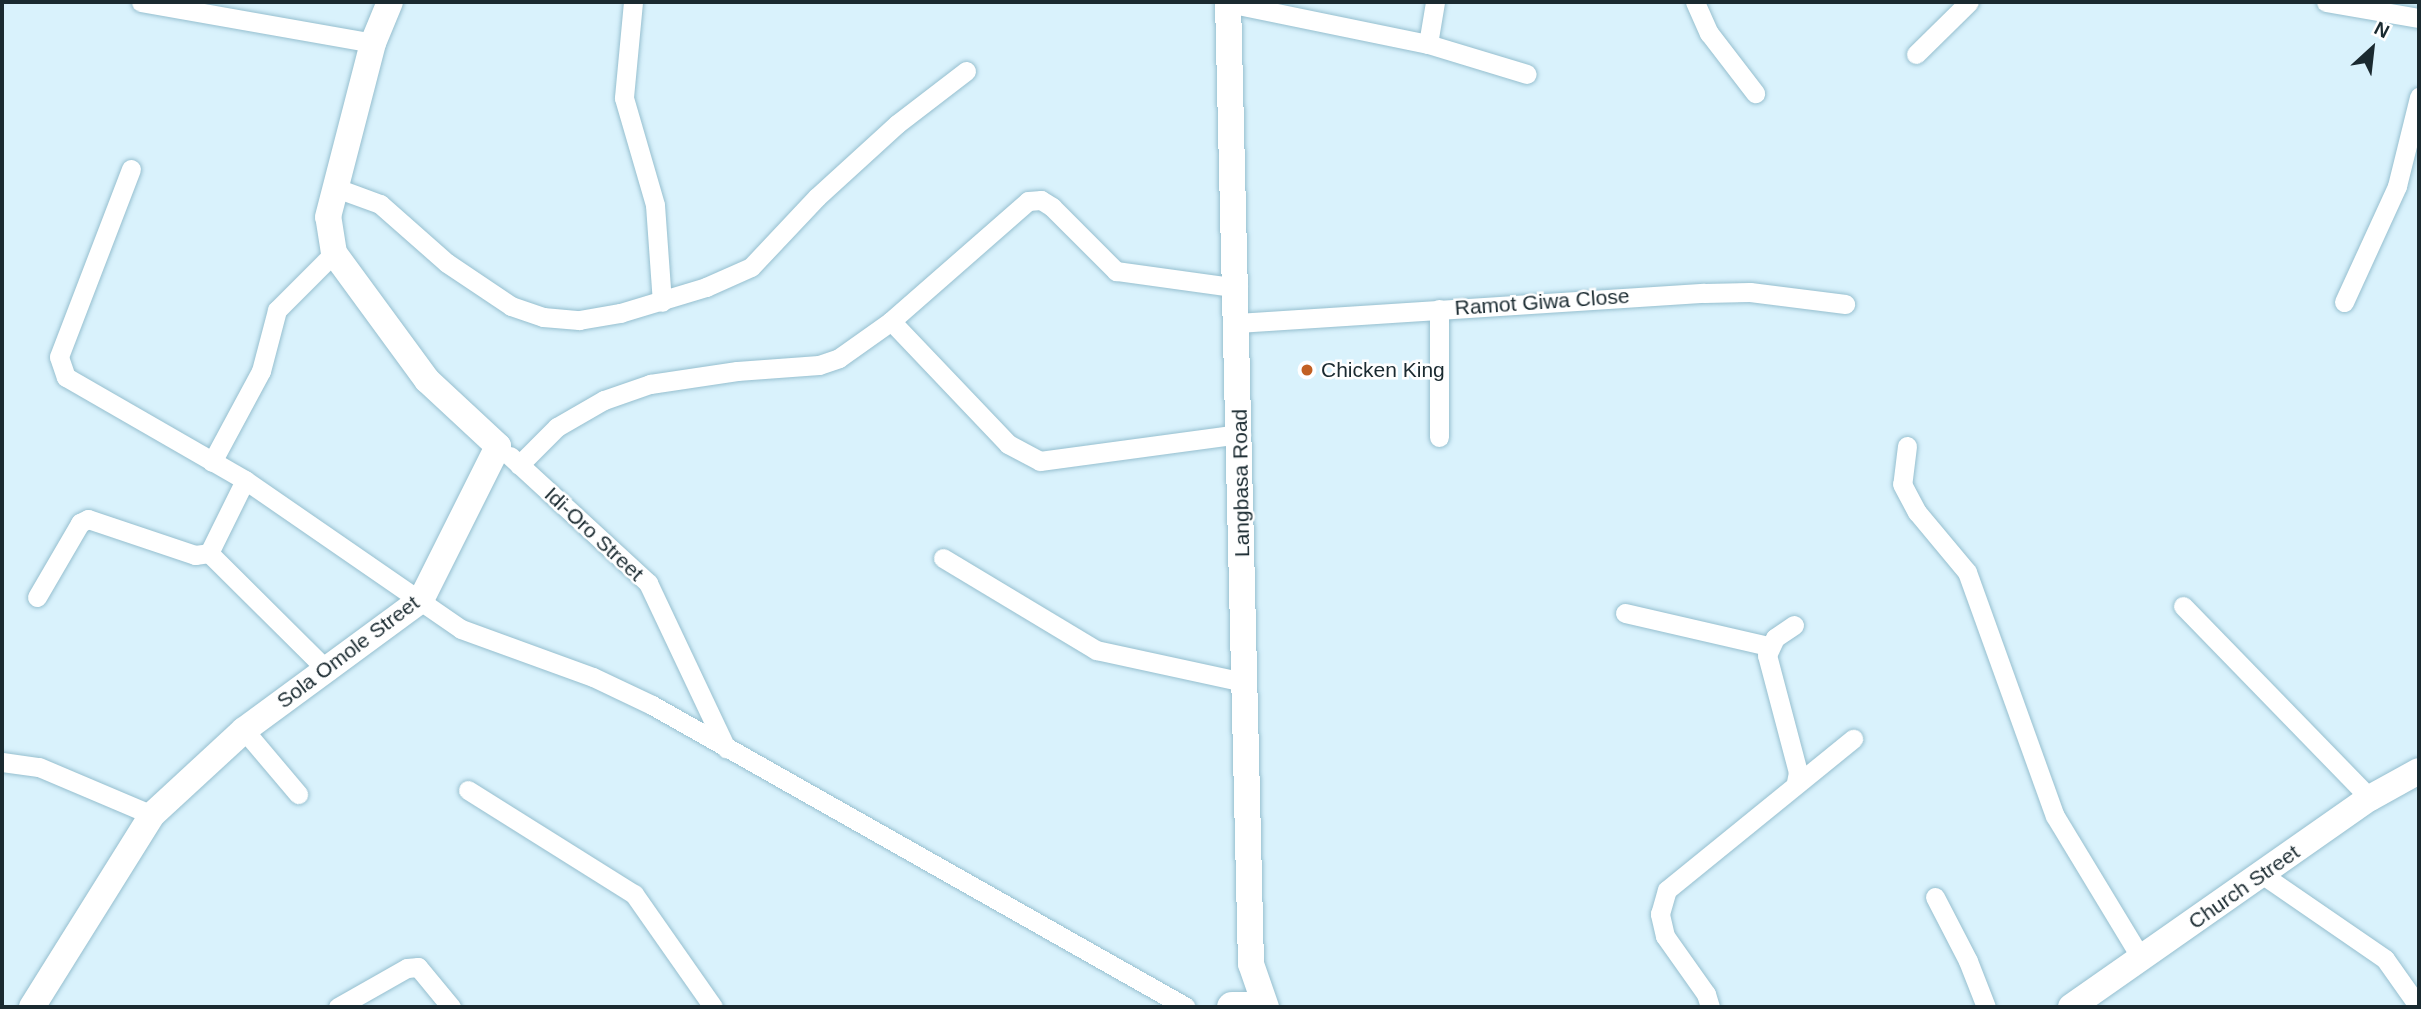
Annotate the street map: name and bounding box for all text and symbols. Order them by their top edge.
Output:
north arrow [2337,14,2407,84]
text: N [2371,17,2393,42]
street label: Ramot Giwa Close [1454,283,1630,321]
place label: Chicken King [1321,357,1445,383]
marker: Chicken King [1299,362,1315,378]
street label: Langbasa Road [1227,409,1255,557]
street label: Idi-Oro Street [539,482,649,586]
street label: Sola Omole Street [272,590,424,714]
street label: Church Street [2184,840,2304,934]

